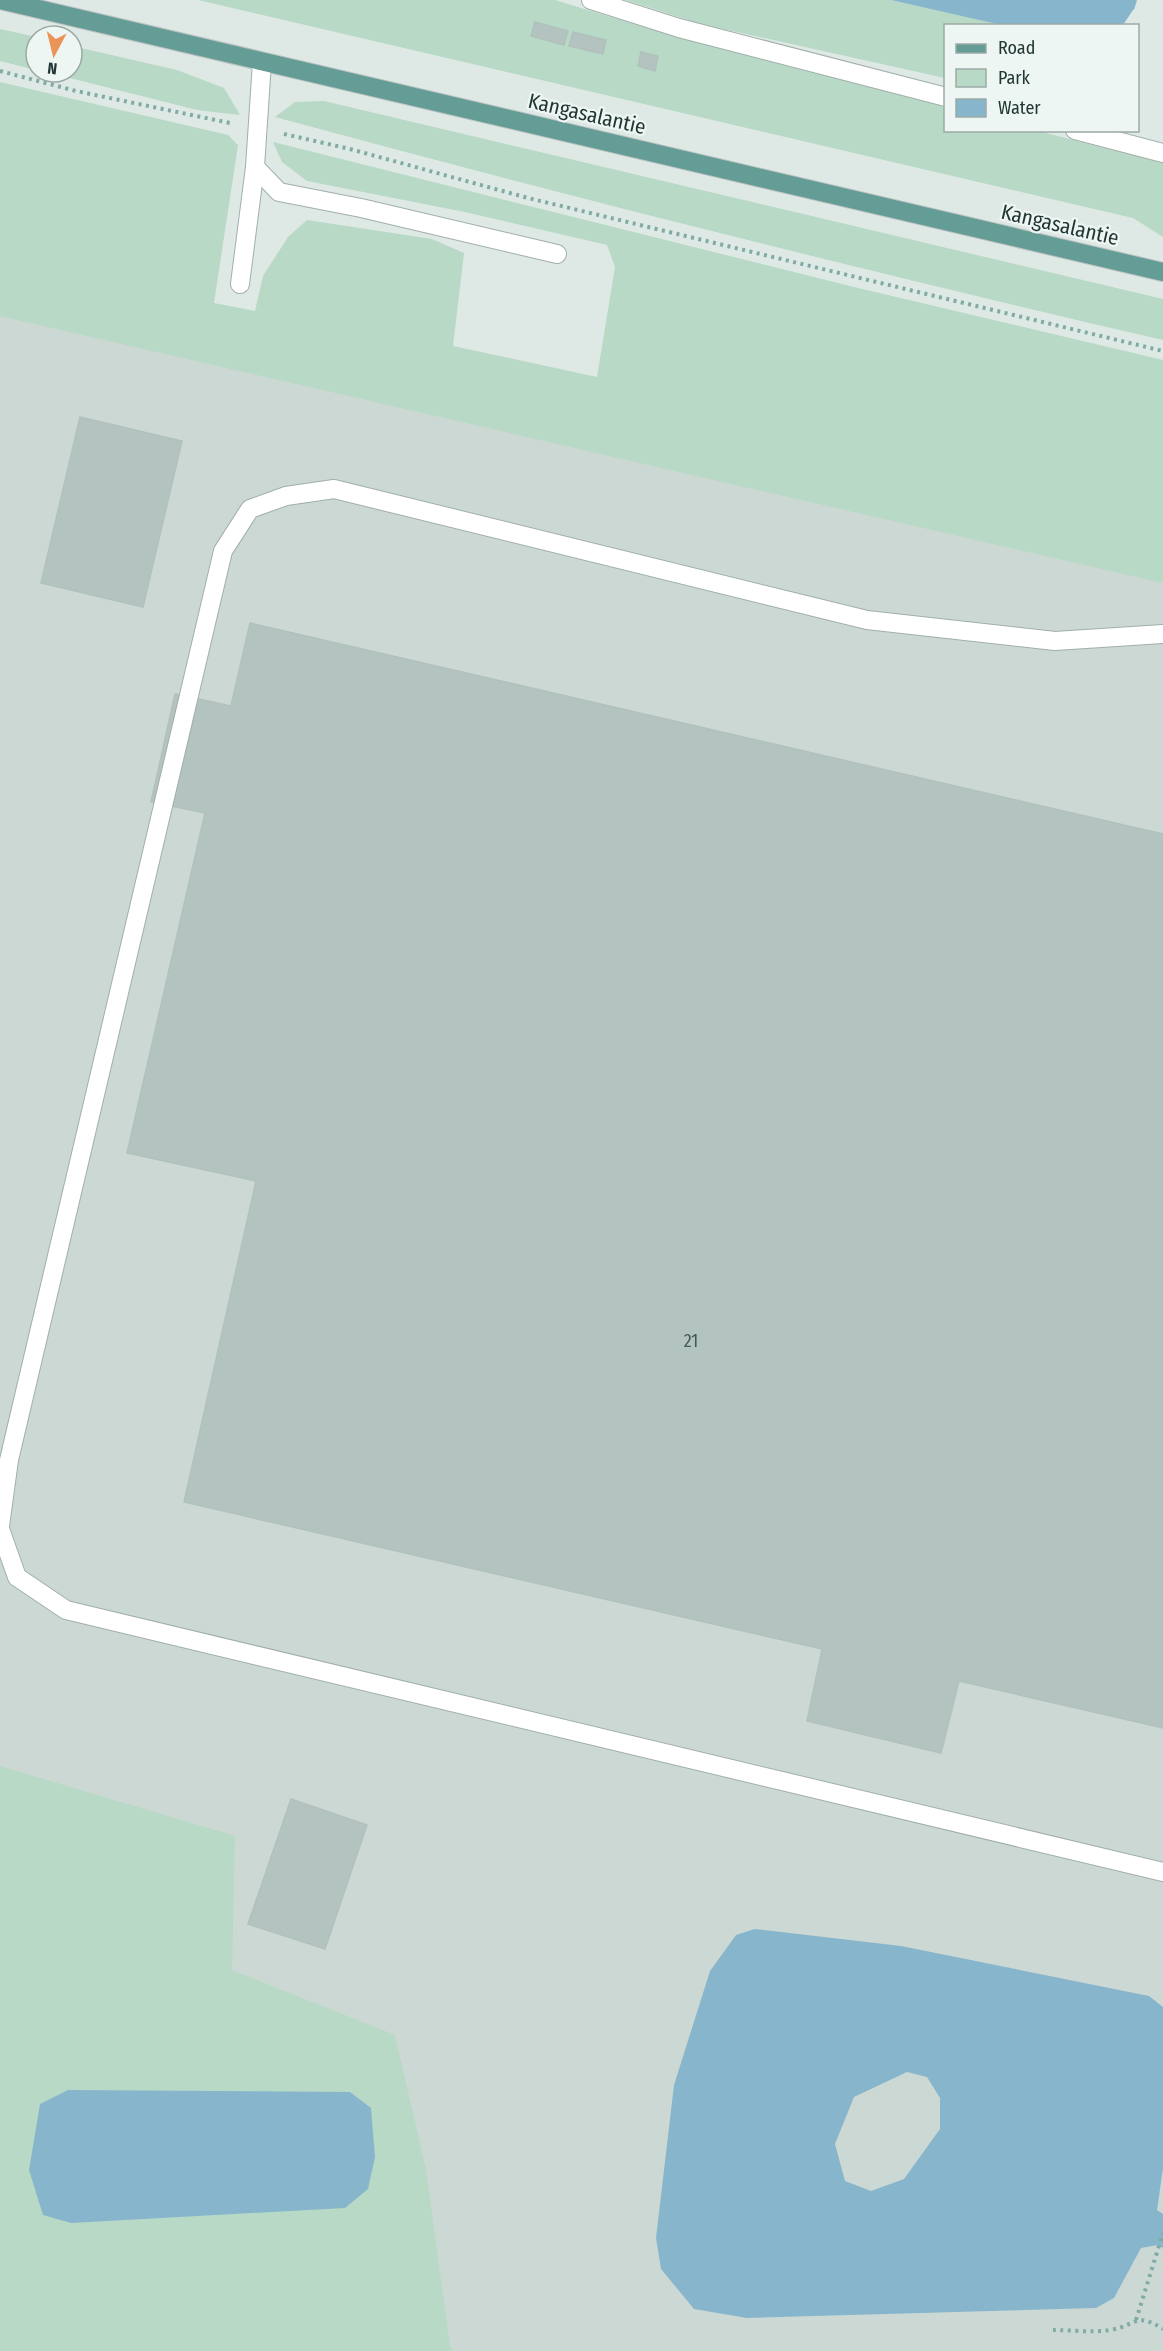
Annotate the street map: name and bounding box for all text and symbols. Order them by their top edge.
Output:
north arrow [24,24,84,84]
legend [944,24,1139,132]
text: Road [998,37,1035,59]
text: N [46,58,58,78]
text: Park [998,67,1031,89]
street label: Kangasalantie [526,88,648,140]
text: Water [998,97,1041,119]
street label: Kangasalantie [999,199,1121,251]
house number: 21 [684,1330,698,1352]

